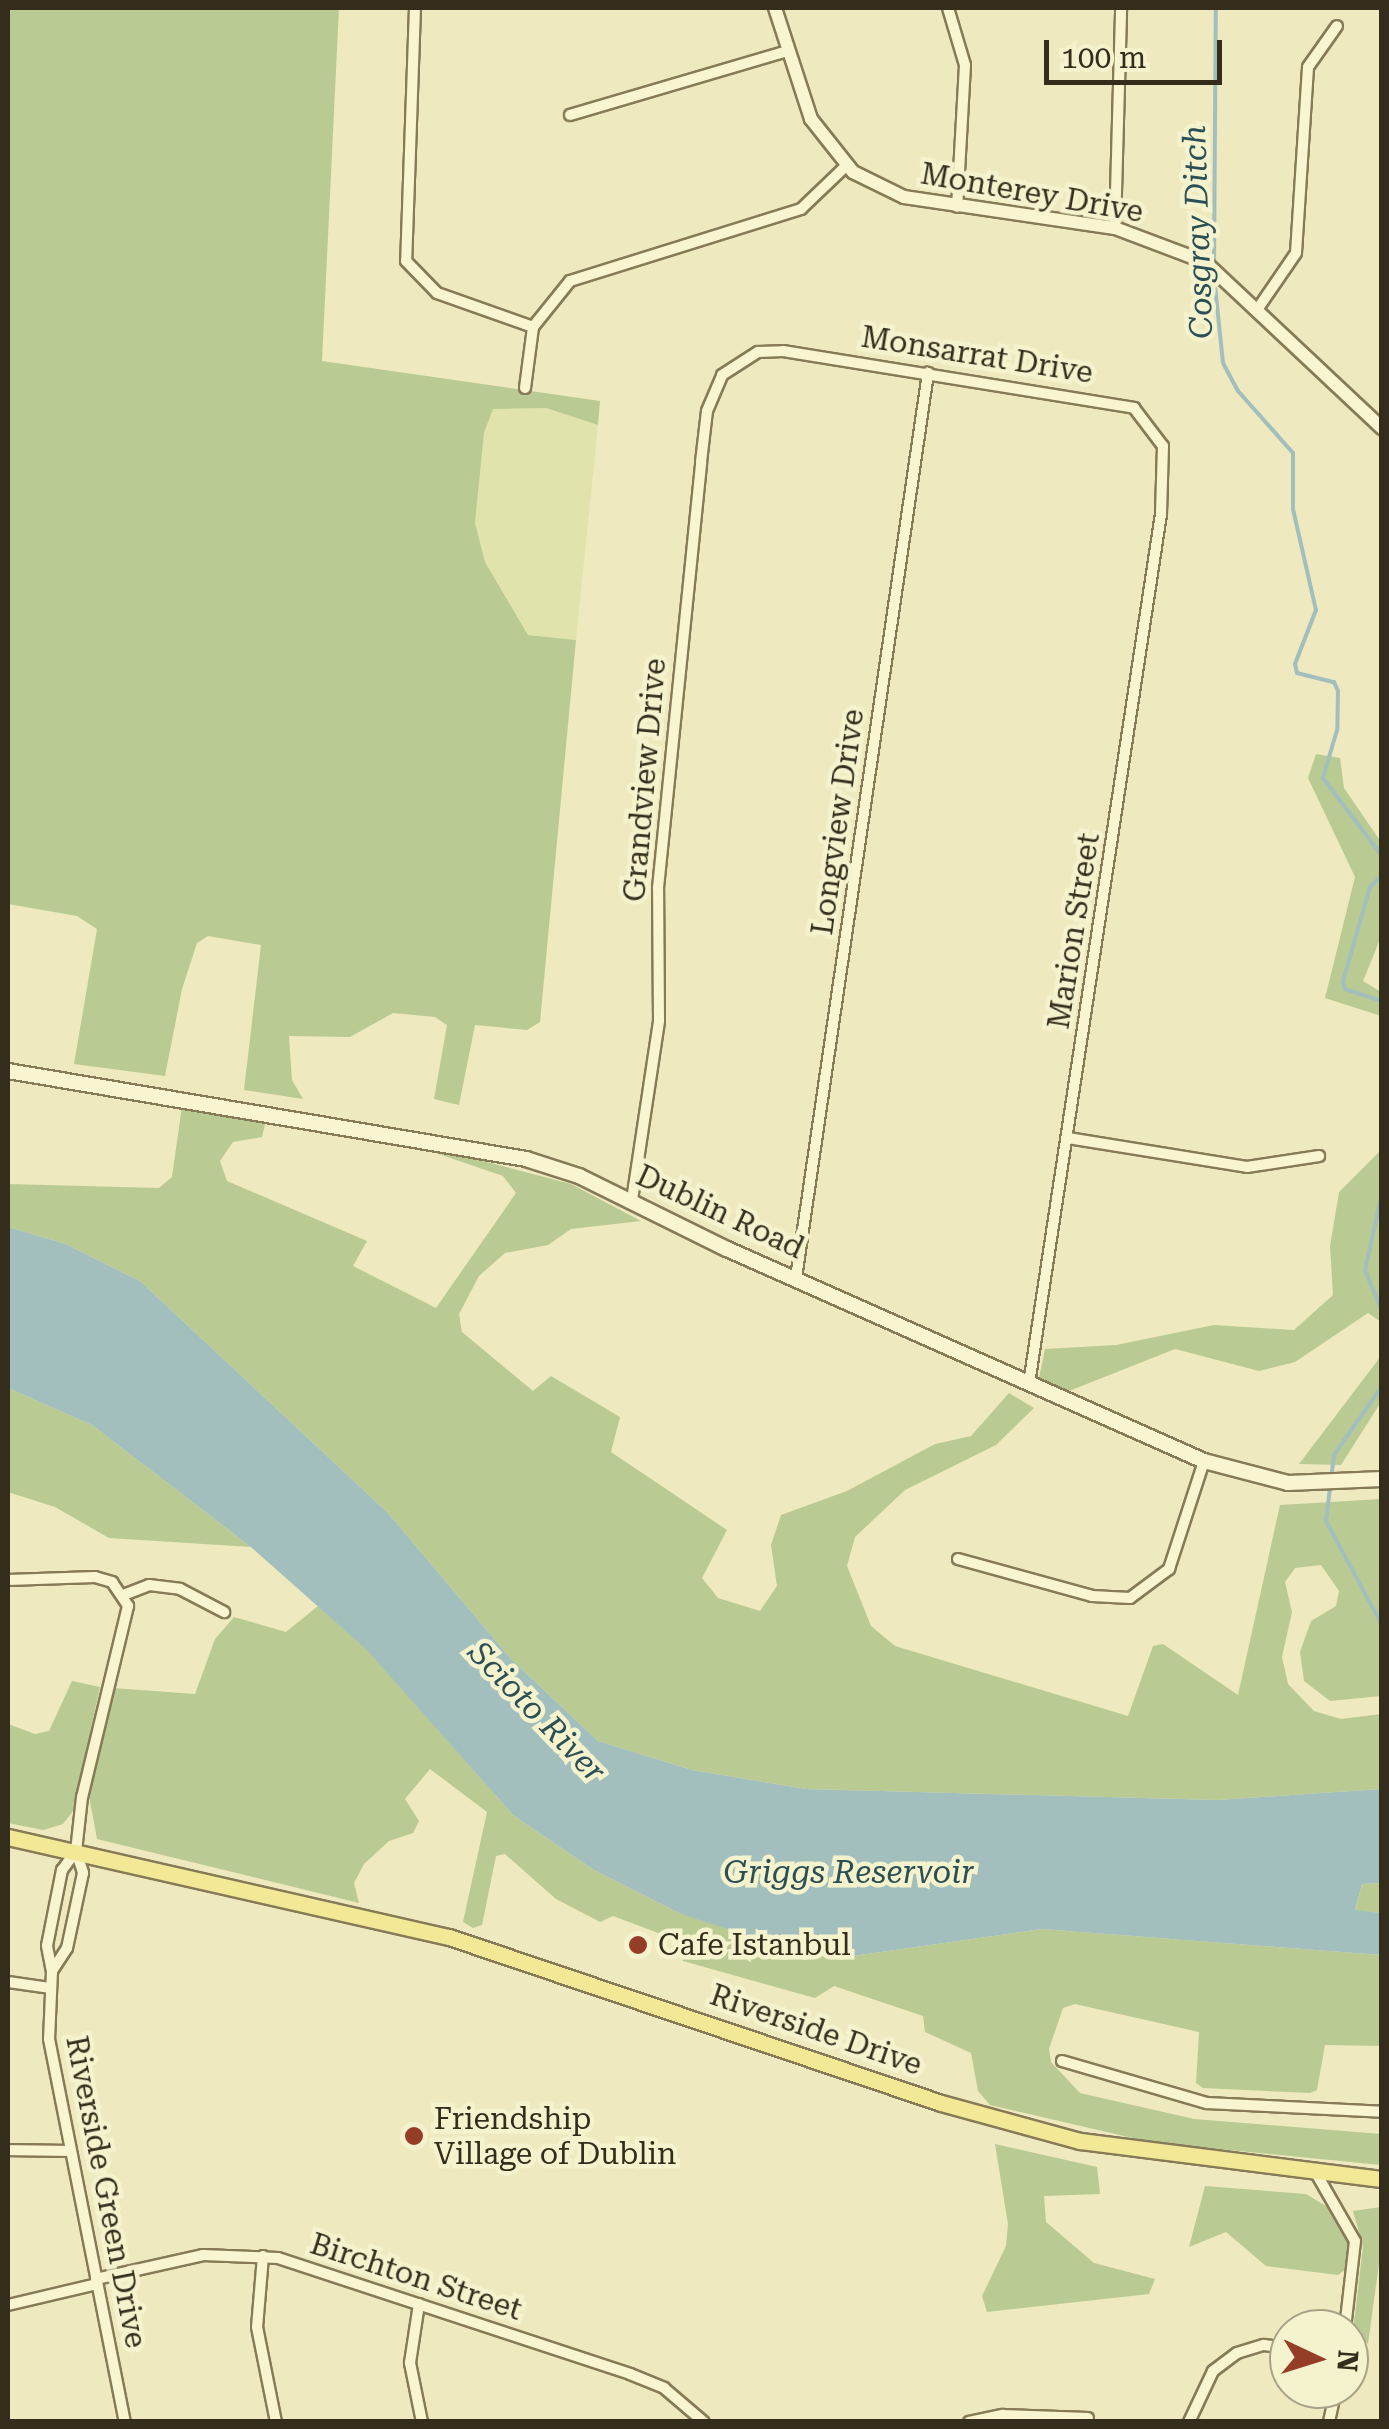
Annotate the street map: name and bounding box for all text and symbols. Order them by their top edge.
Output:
scale bar [1049,20,1226,82]
text: 100 m [1061,40,1146,75]
water label: Cosgray Ditch [1175,124,1221,340]
street label: Monterey Drive [918,156,1146,230]
street label: Monsarrat Drive [859,319,1095,391]
street label: Grandview Drive [616,657,674,903]
street label: Longview Drive [804,707,872,937]
street label: Marion Street [1041,830,1107,1032]
street label: Dublin Road [630,1157,810,1267]
water label: Scioto River [460,1634,614,1790]
water label: Griggs Reservoir [723,1853,975,1891]
place label: Cafe Istanbul [658,1927,850,1963]
marker: Cafe Istanbul [627,1934,649,1956]
street label: Riverside Drive [705,1977,927,2083]
street label: Riverside Green Drive [58,2033,154,2351]
place label: Friendship Village of Dublin [434,2101,676,2172]
marker: Friendship Village of Dublin [403,2125,425,2147]
street label: Birchton Street [306,2226,526,2328]
north arrow [1269,2309,1369,2409]
text: N [1330,2349,1365,2373]

